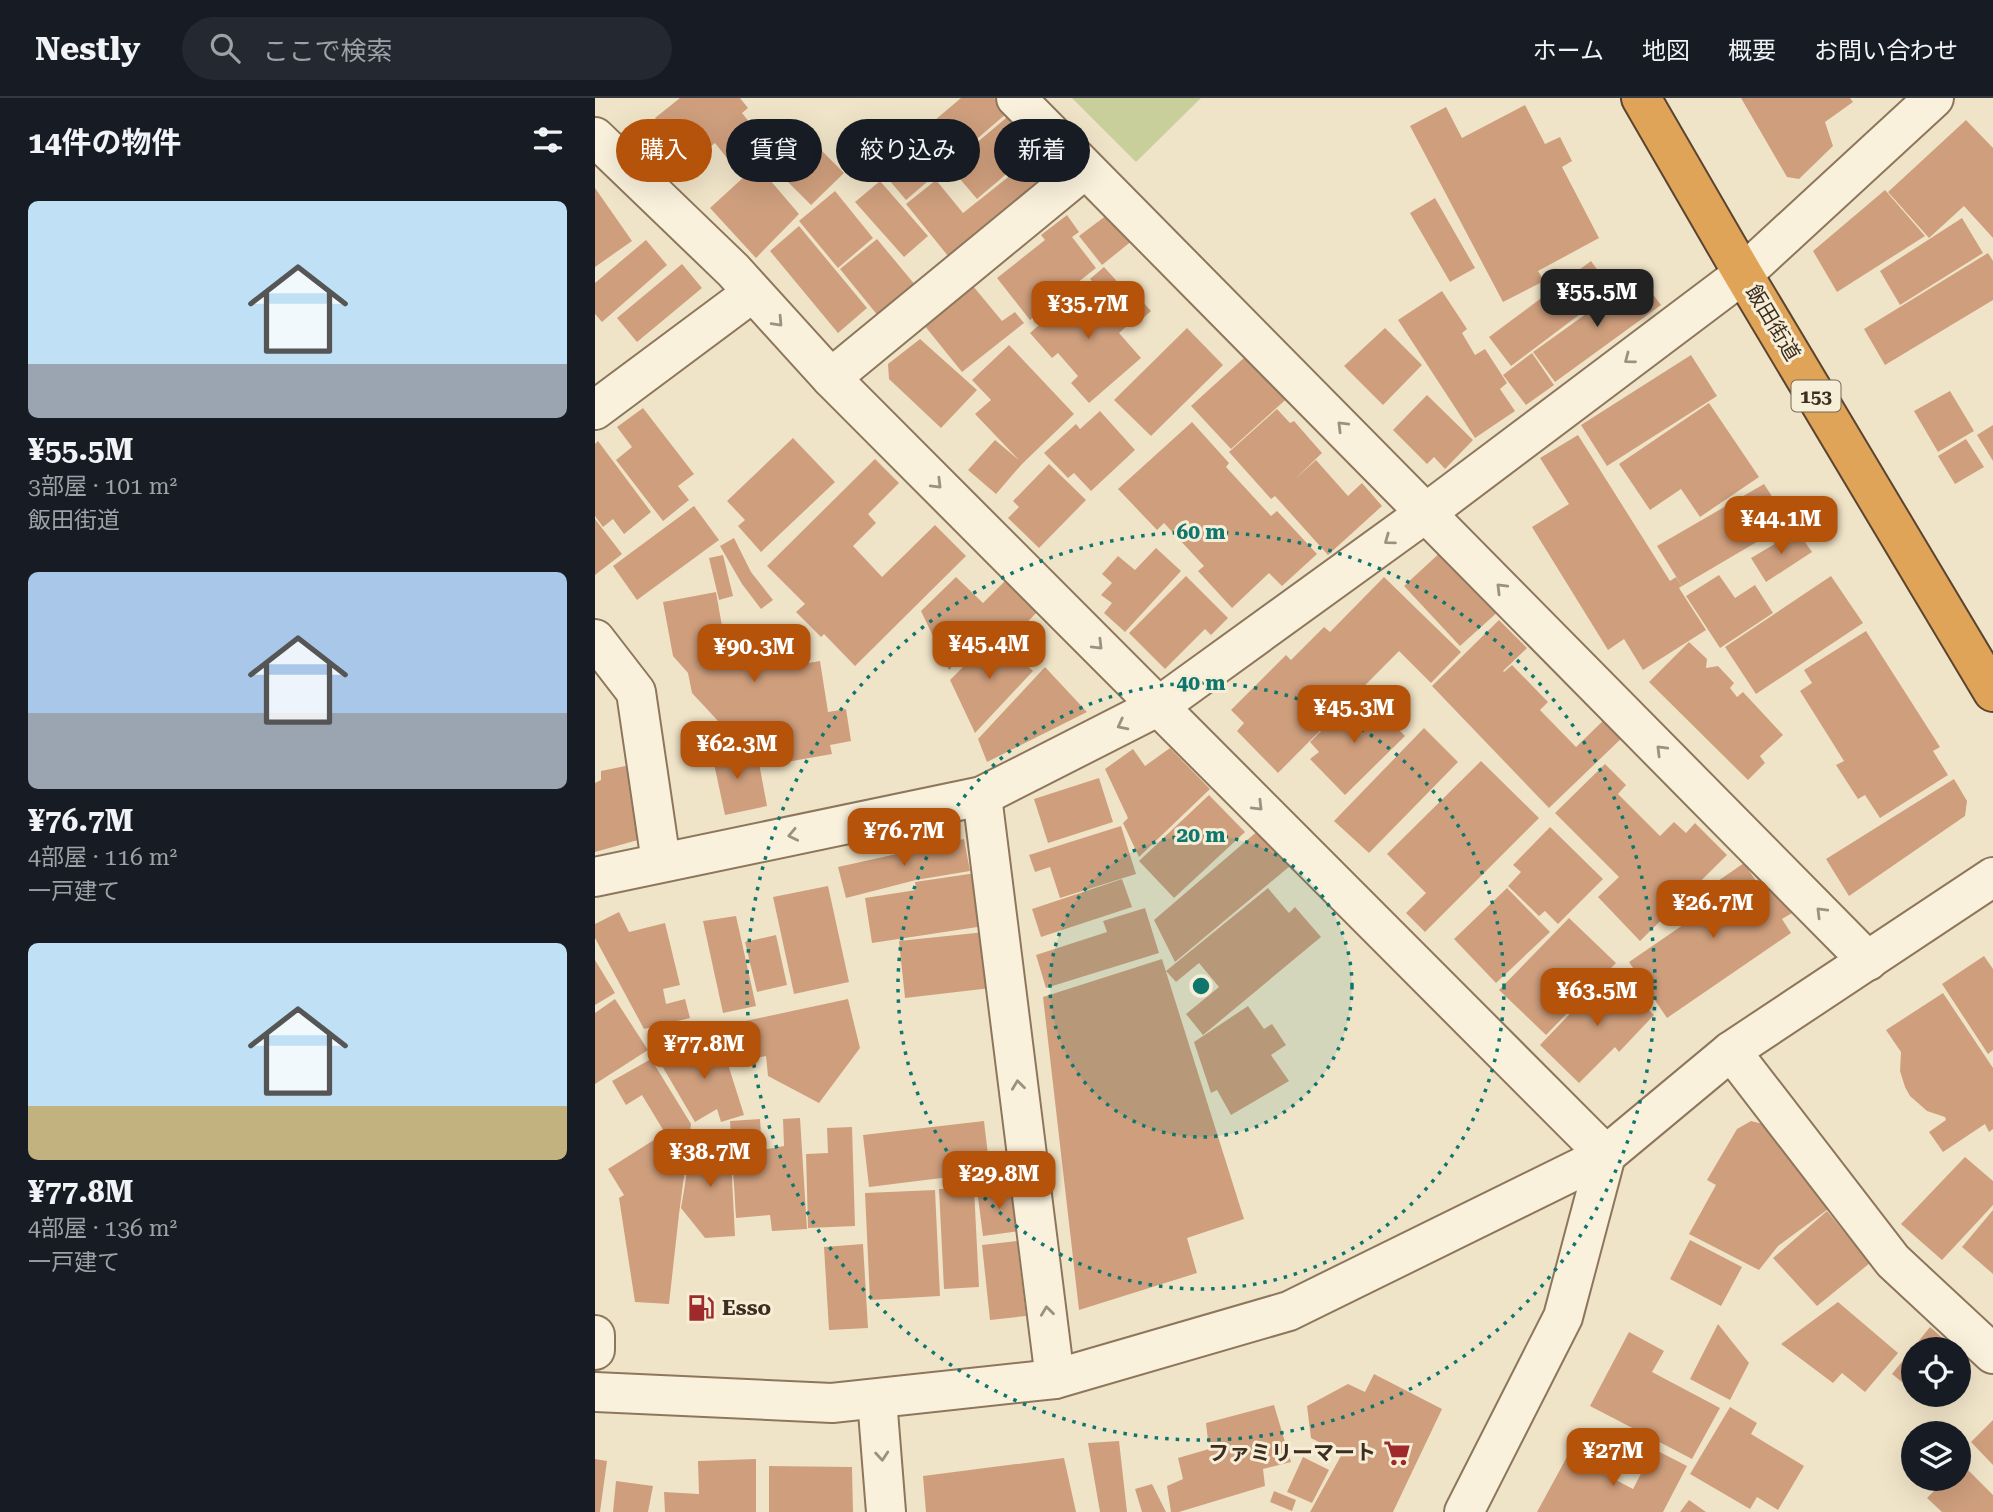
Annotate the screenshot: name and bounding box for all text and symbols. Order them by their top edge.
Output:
search box [182,17,672,80]
text: Nestly [35,29,140,68]
icon: search [206,29,244,67]
text: ここで検索 [262,36,392,66]
text: ホーム [1533,37,1604,65]
text: 地図 [1642,37,1690,65]
text: 概要 [1728,37,1776,65]
text: お問い合わせ [1814,37,1958,65]
chip: 購入 [616,119,712,182]
chip: 賃貸 [726,119,822,182]
chip: 絞り込み [836,119,980,182]
chip: 新着 [994,119,1090,182]
icon: filters [529,121,567,159]
text: 14件の物件 [28,125,182,160]
icon: home [235,246,361,372]
pin: ¥55.5M [1540,270,1654,329]
text: ¥55.5M [1557,278,1637,305]
street label: 飯田街道 [1741,281,1805,365]
pin: ¥35.7M [1031,282,1145,341]
text: ¥35.7M [1048,290,1128,317]
one-way arrow [769,314,782,327]
one-way arrow [1625,350,1637,363]
road number: 153 [1791,380,1841,412]
one-way arrow [1337,422,1350,435]
text: ¥55.5M [28,432,134,467]
text: 3部屋 · 101 m² [28,473,177,500]
one-way arrow [928,476,941,489]
pin: ¥44.1M [1724,496,1838,556]
text: ¥44.1M [1741,505,1821,532]
text: 飯田街道 [28,507,120,534]
text: 60 m [1176,520,1226,544]
one-way arrow [1384,532,1397,544]
one-way arrow [1497,583,1510,596]
icon: home [235,617,361,743]
pin: ¥45.4M [932,622,1046,681]
pin: ¥90.3M [697,624,811,684]
text: ¥45.4M [949,630,1029,657]
text: ¥90.3M [714,633,794,660]
one-way arrow [1089,637,1102,650]
text: 40 m [1176,671,1226,695]
pin: ¥45.3M [1297,686,1411,745]
text: ¥45.3M [1314,694,1394,721]
one-way arrow [1117,717,1129,731]
pin: ¥62.3M [680,722,794,781]
text: ¥62.3M [697,730,777,757]
one-way arrow [1656,746,1669,759]
one-way arrow [1250,798,1263,811]
text: ¥76.7M [28,803,134,838]
pin: ¥76.7M [847,808,961,868]
text: ¥76.7M [864,817,944,844]
text: 20 m [1176,823,1226,847]
one-way arrow [787,827,799,842]
text: 4部屋 · 116 m² [28,844,177,871]
text: 一戸建て [28,878,120,905]
pin: ¥26.7M [1656,880,1770,940]
text: ¥26.7M [1673,889,1753,916]
one-way arrow [1816,908,1829,921]
pin: ¥63.5M [1540,968,1654,1028]
centre of rings [1189,974,1213,998]
text: ¥63.5M [1557,977,1637,1004]
icon: home [235,988,361,1114]
pin: ¥77.8M [647,1021,761,1081]
text: ¥77.8M [664,1030,744,1057]
one-way arrow [1011,1079,1026,1091]
pin: ¥38.7M [653,1130,767,1189]
text: ¥38.7M [670,1138,750,1165]
pin: ¥29.8M [942,1152,1056,1211]
text: ¥29.8M [959,1160,1039,1187]
text: ¥77.8M [28,1174,134,1209]
text: 4部屋 · 136 m² [28,1215,177,1242]
text: 一戸建て [28,1249,120,1276]
fuel station icon: Esso [686,1293,716,1323]
place label: Esso [722,1296,771,1320]
one-way arrow [1039,1305,1054,1317]
map controls [1901,1337,1971,1491]
button: locate [1901,1337,1971,1407]
button: layers [1901,1421,1971,1491]
pin: ¥27M [1572,1428,1654,1488]
text: ¥27M [1583,1437,1643,1464]
supermarket icon: ファミリーマート [1382,1438,1412,1468]
place label: ファミリーマート [1208,1441,1376,1465]
one-way arrow [874,1450,889,1461]

